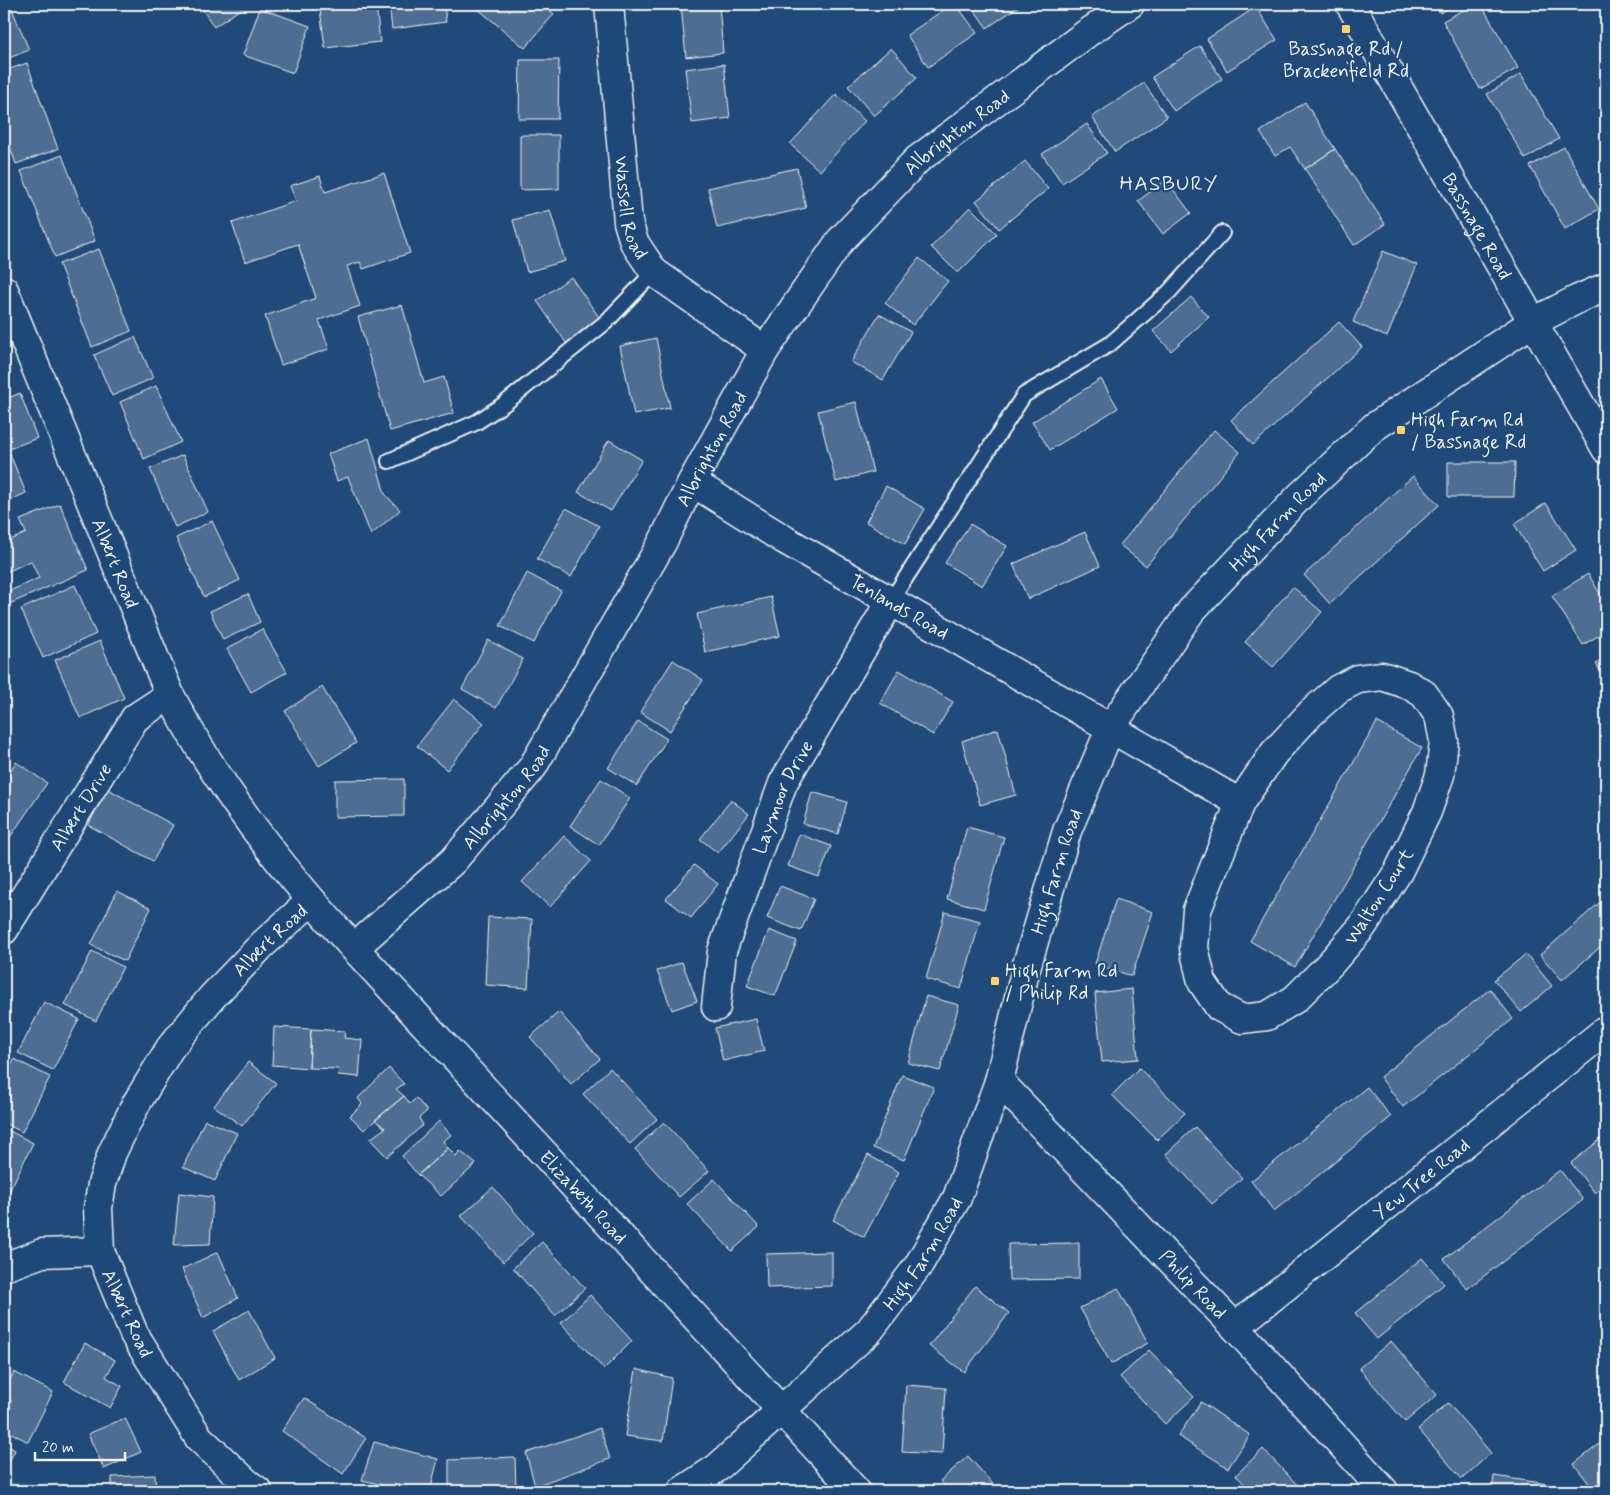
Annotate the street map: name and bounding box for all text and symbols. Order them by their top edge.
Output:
marker: Bassnage Rd / Brackenfield Rd [1340,23,1352,35]
place label: Bassnage Rd / Brackenfield Rd [1283,37,1409,84]
street label: Albrighton Road [898,84,1015,181]
street label: Wassell Road [608,155,653,265]
street label: Bassnage Road [1436,169,1517,285]
district label: HASBURY [1120,170,1218,198]
street label: Albrighton Road [671,387,754,511]
place label: High Farm Rd / Bassnage Rd [1411,408,1526,458]
marker: High Farm Rd / Bassnage Rd [1395,424,1407,436]
street label: High Farm Road [1224,467,1332,578]
street label: Albert Road [85,515,144,612]
street label: Tenlands Road [845,569,953,646]
street label: Laymoor Drive [747,736,820,858]
street label: Albrighton Road [457,741,557,855]
street label: Albert Drive [45,759,118,856]
street label: High Farm Road [1026,805,1089,937]
street label: Walton Court [1339,844,1420,950]
street label: Albert Road [227,899,313,982]
place label: High Farm Rd / Philip Rd [1005,959,1118,1006]
marker: High Farm Rd / Philip Rd [989,975,1001,987]
street label: Yew Tree Road [1368,1133,1475,1226]
street label: Elizabeth Road [533,1145,632,1250]
street label: High Farm Road [878,1193,969,1316]
street label: Philip Road [1153,1245,1232,1325]
street label: Albert Road [95,1265,158,1362]
scale bar [35,1430,125,1462]
text: 20 m [42,1438,74,1458]

